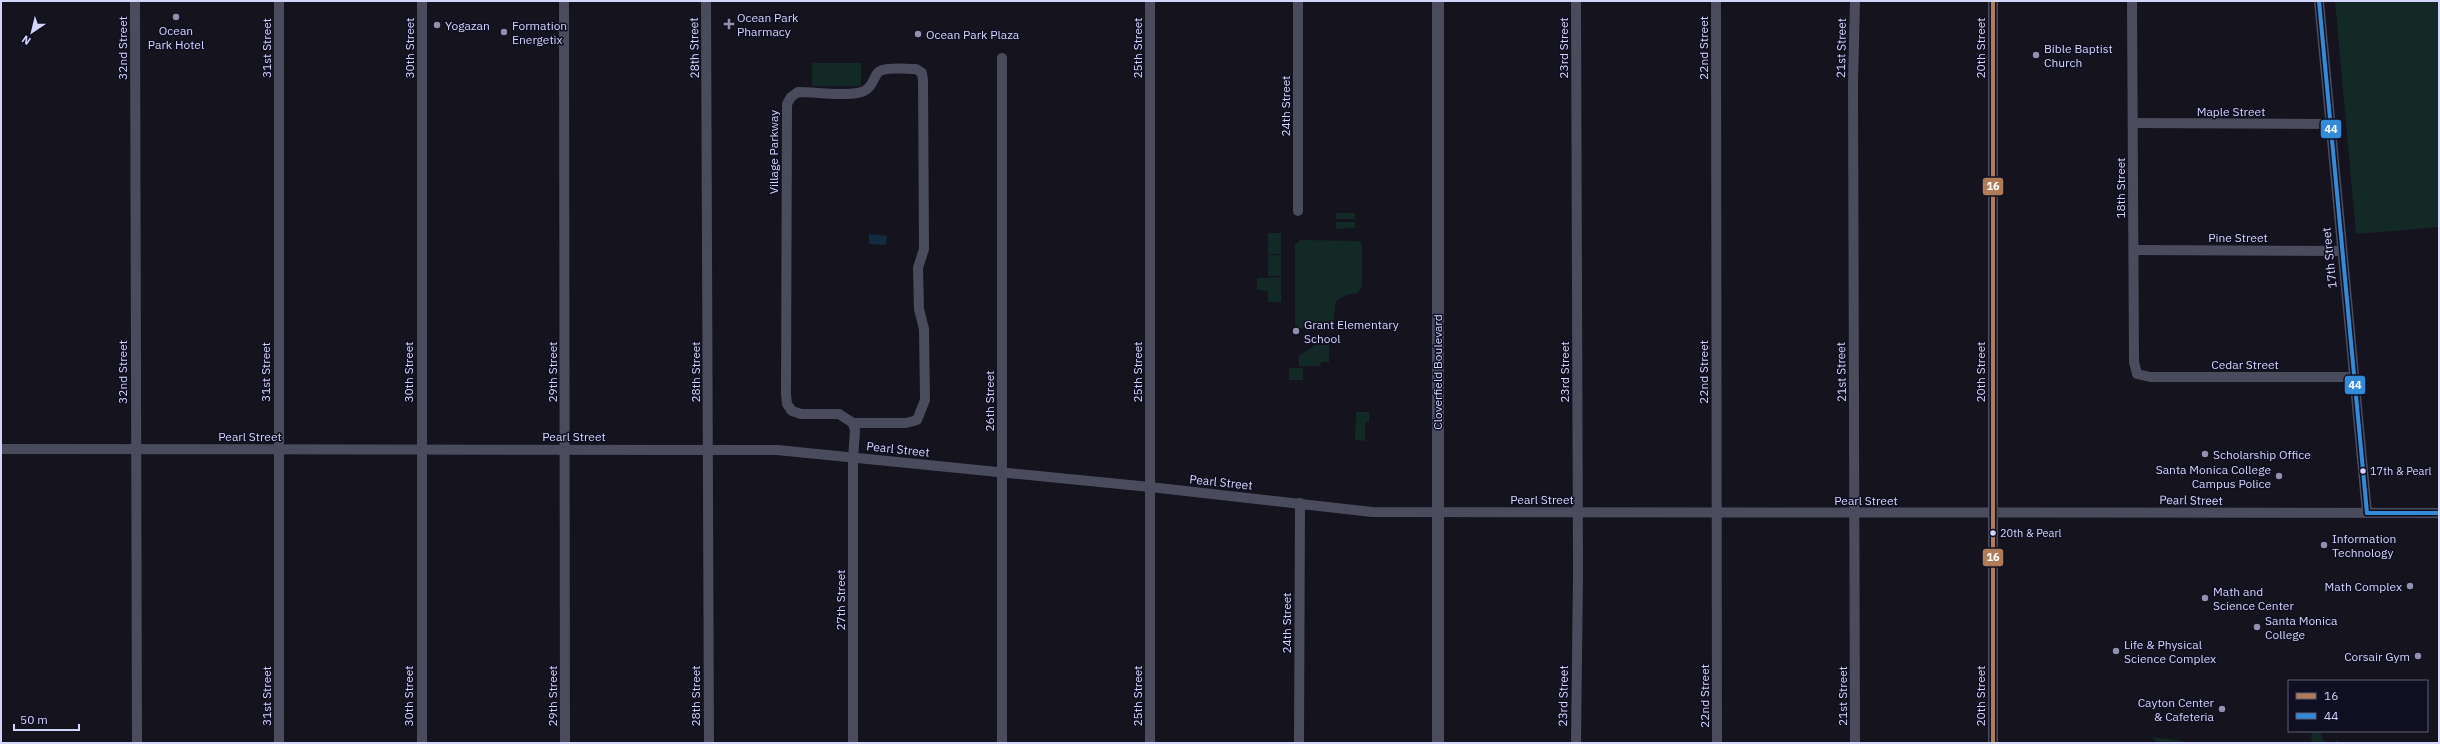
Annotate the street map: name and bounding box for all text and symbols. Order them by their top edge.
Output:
place label: Ocean Park Pharmacy [737,10,799,39]
north arrow [12,12,52,52]
marker: Ocean Park Hotel [171,12,181,22]
street label: 32nd Street [115,16,130,80]
street label: 22nd Street [1696,16,1711,80]
street label: 30th Street [402,17,417,79]
street label: 28th Street [686,17,702,79]
street label: 25th Street [1130,17,1145,79]
street label: 23rd Street [1556,17,1571,79]
street label: 20th Street [1973,17,1988,79]
street label: 31st Street [259,18,274,78]
place label: Yogazan [445,18,490,33]
place label: Formation Energetix [512,18,567,47]
street label: 21st Street [1833,18,1849,78]
marker: Ocean Park Pharmacy [724,19,734,29]
marker: Yogazan [432,20,442,30]
place label: Ocean Park Hotel [148,23,204,52]
marker: Formation Energetix [499,27,509,37]
place label: Ocean Park Plaza [926,27,1020,42]
marker: Ocean Park Plaza [913,29,923,39]
text: N [19,32,34,48]
place label: Bible Baptist Church [2044,41,2113,70]
marker: Bible Baptist Church [2031,50,2041,60]
street label: 24th Street [1278,75,1293,137]
street label: Maple Street [2197,104,2265,119]
street label: Village Parkway [766,110,781,194]
line badge: 44 [2320,119,2342,139]
text: 44 [2324,122,2338,136]
street label: 18th Street [2113,157,2128,219]
line badge: 16 [1982,177,2004,196]
text: 16 [1986,179,2000,193]
street label: 17th Street [2318,227,2340,289]
street label: Pine Street [2208,230,2268,245]
street label: Cloverfield Boulevard [1430,314,1445,430]
place label: Grant Elementary School [1304,317,1399,346]
marker: Grant Elementary School [1291,326,1301,336]
street label: 32nd Street [115,340,130,404]
street label: 22nd Street [1696,340,1711,404]
street label: 30th Street [401,341,416,403]
street label: 29th Street [545,341,560,403]
street label: 28th Street [688,341,703,403]
street label: 25th Street [1130,341,1145,403]
street label: 23rd Street [1557,341,1572,403]
street label: 20th Street [1973,341,1988,403]
street label: 31st Street [258,342,273,402]
street label: 21st Street [1833,342,1849,402]
street label: Cedar Street [2211,357,2279,372]
street label: 26th Street [982,370,997,432]
line badge: 44 [2344,375,2366,395]
text: 44 [2348,378,2362,392]
street label: Pearl Street [218,429,282,444]
street label: Pearl Street [542,429,606,444]
street label: Pearl Street [866,438,930,460]
place label: Scholarship Office [2213,447,2311,462]
marker: Scholarship Office [2200,449,2210,459]
place label: Santa Monica College Campus Police [2156,462,2271,491]
place label: 17th & Pearl [2370,464,2432,478]
marker: 17th & Pearl [2358,466,2368,476]
street label: Pearl Street [1189,471,1253,493]
marker: Santa Monica College Campus Police [2274,471,2284,481]
street label: Pearl Street [1510,492,1574,507]
street label: Pearl Street [2159,492,2223,508]
street label: Pearl Street [1834,493,1898,508]
place label: 20th & Pearl [2000,526,2062,540]
marker: 20th & Pearl [1988,528,1998,538]
place label: Information Technology [2332,531,2396,560]
marker: Information Technology [2319,540,2329,550]
line badge: 16 [1982,548,2004,567]
text: 16 [1986,550,2000,564]
street label: 27th Street [833,569,848,631]
place label: Math Complex [2325,579,2402,594]
marker: Math Complex [2405,581,2415,591]
place label: Math and Science Center [2213,584,2294,613]
street label: 24th Street [1279,592,1294,654]
marker: Math and Science Center [2200,593,2210,603]
place label: Santa Monica College [2265,613,2338,642]
marker: Santa Monica College [2252,622,2262,632]
place label: Life & Physical Science Complex [2124,637,2216,666]
marker: Life & Physical Science Complex [2111,646,2121,656]
place label: Corsair Gym [2344,649,2410,664]
marker: Corsair Gym [2413,651,2423,661]
street label: 22nd Street [1697,664,1712,728]
street label: 30th Street [401,665,416,727]
street label: 29th Street [545,665,560,727]
street label: 28th Street [688,665,703,727]
street label: 25th Street [1130,665,1145,727]
street label: 23rd Street [1555,665,1571,727]
street label: 20th Street [1973,665,1988,727]
street label: 31st Street [259,666,274,726]
street label: 21st Street [1835,666,1850,726]
legend [2288,680,2428,732]
text: 16 [2324,688,2338,703]
place label: Cayton Center & Cafeteria [2138,695,2215,724]
marker: Cayton Center & Cafeteria [2217,704,2227,714]
scale bar [14,706,79,732]
text: 44 [2324,708,2338,723]
text: 50 m [20,712,48,727]

